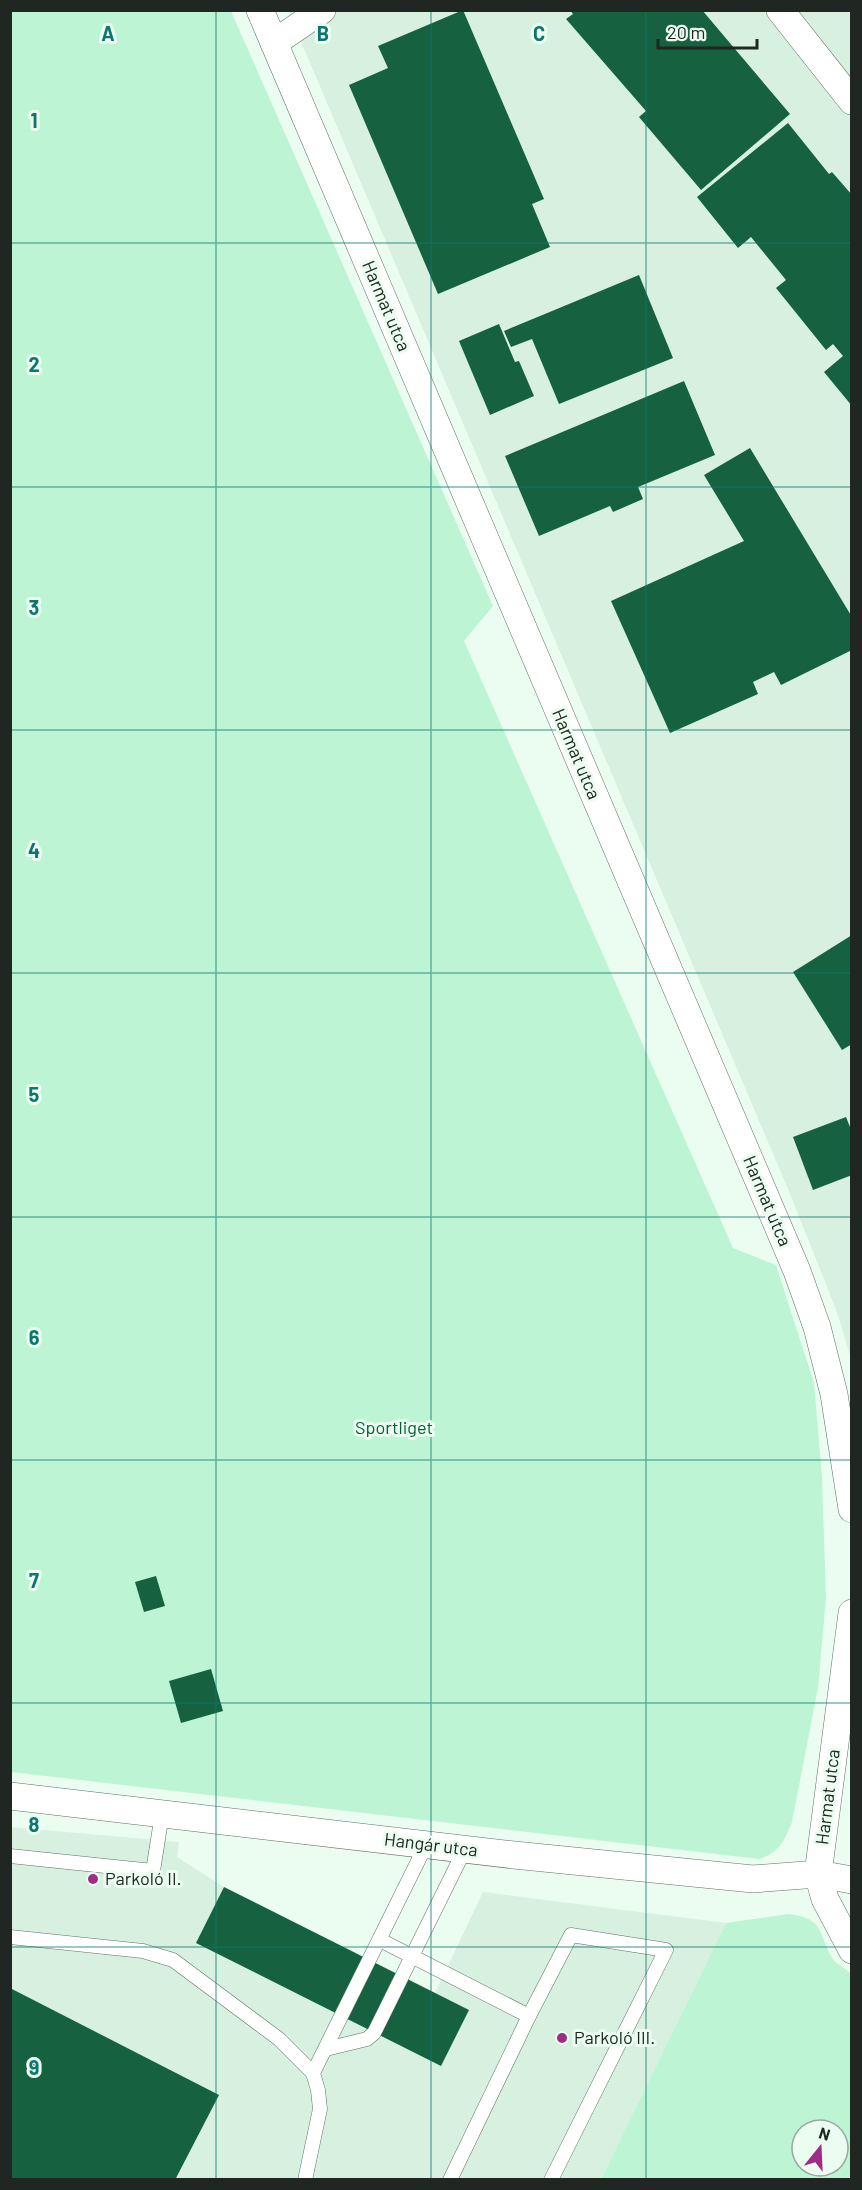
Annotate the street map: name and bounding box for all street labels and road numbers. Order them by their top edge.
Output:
street label: Harmat utca [358,257,416,354]
street label: Harmat utca [548,705,606,802]
street label: Harmat utca [739,1152,797,1249]
street label: Harmat utca [810,1748,844,1846]
street label: Hangár utca [383,1827,479,1861]

